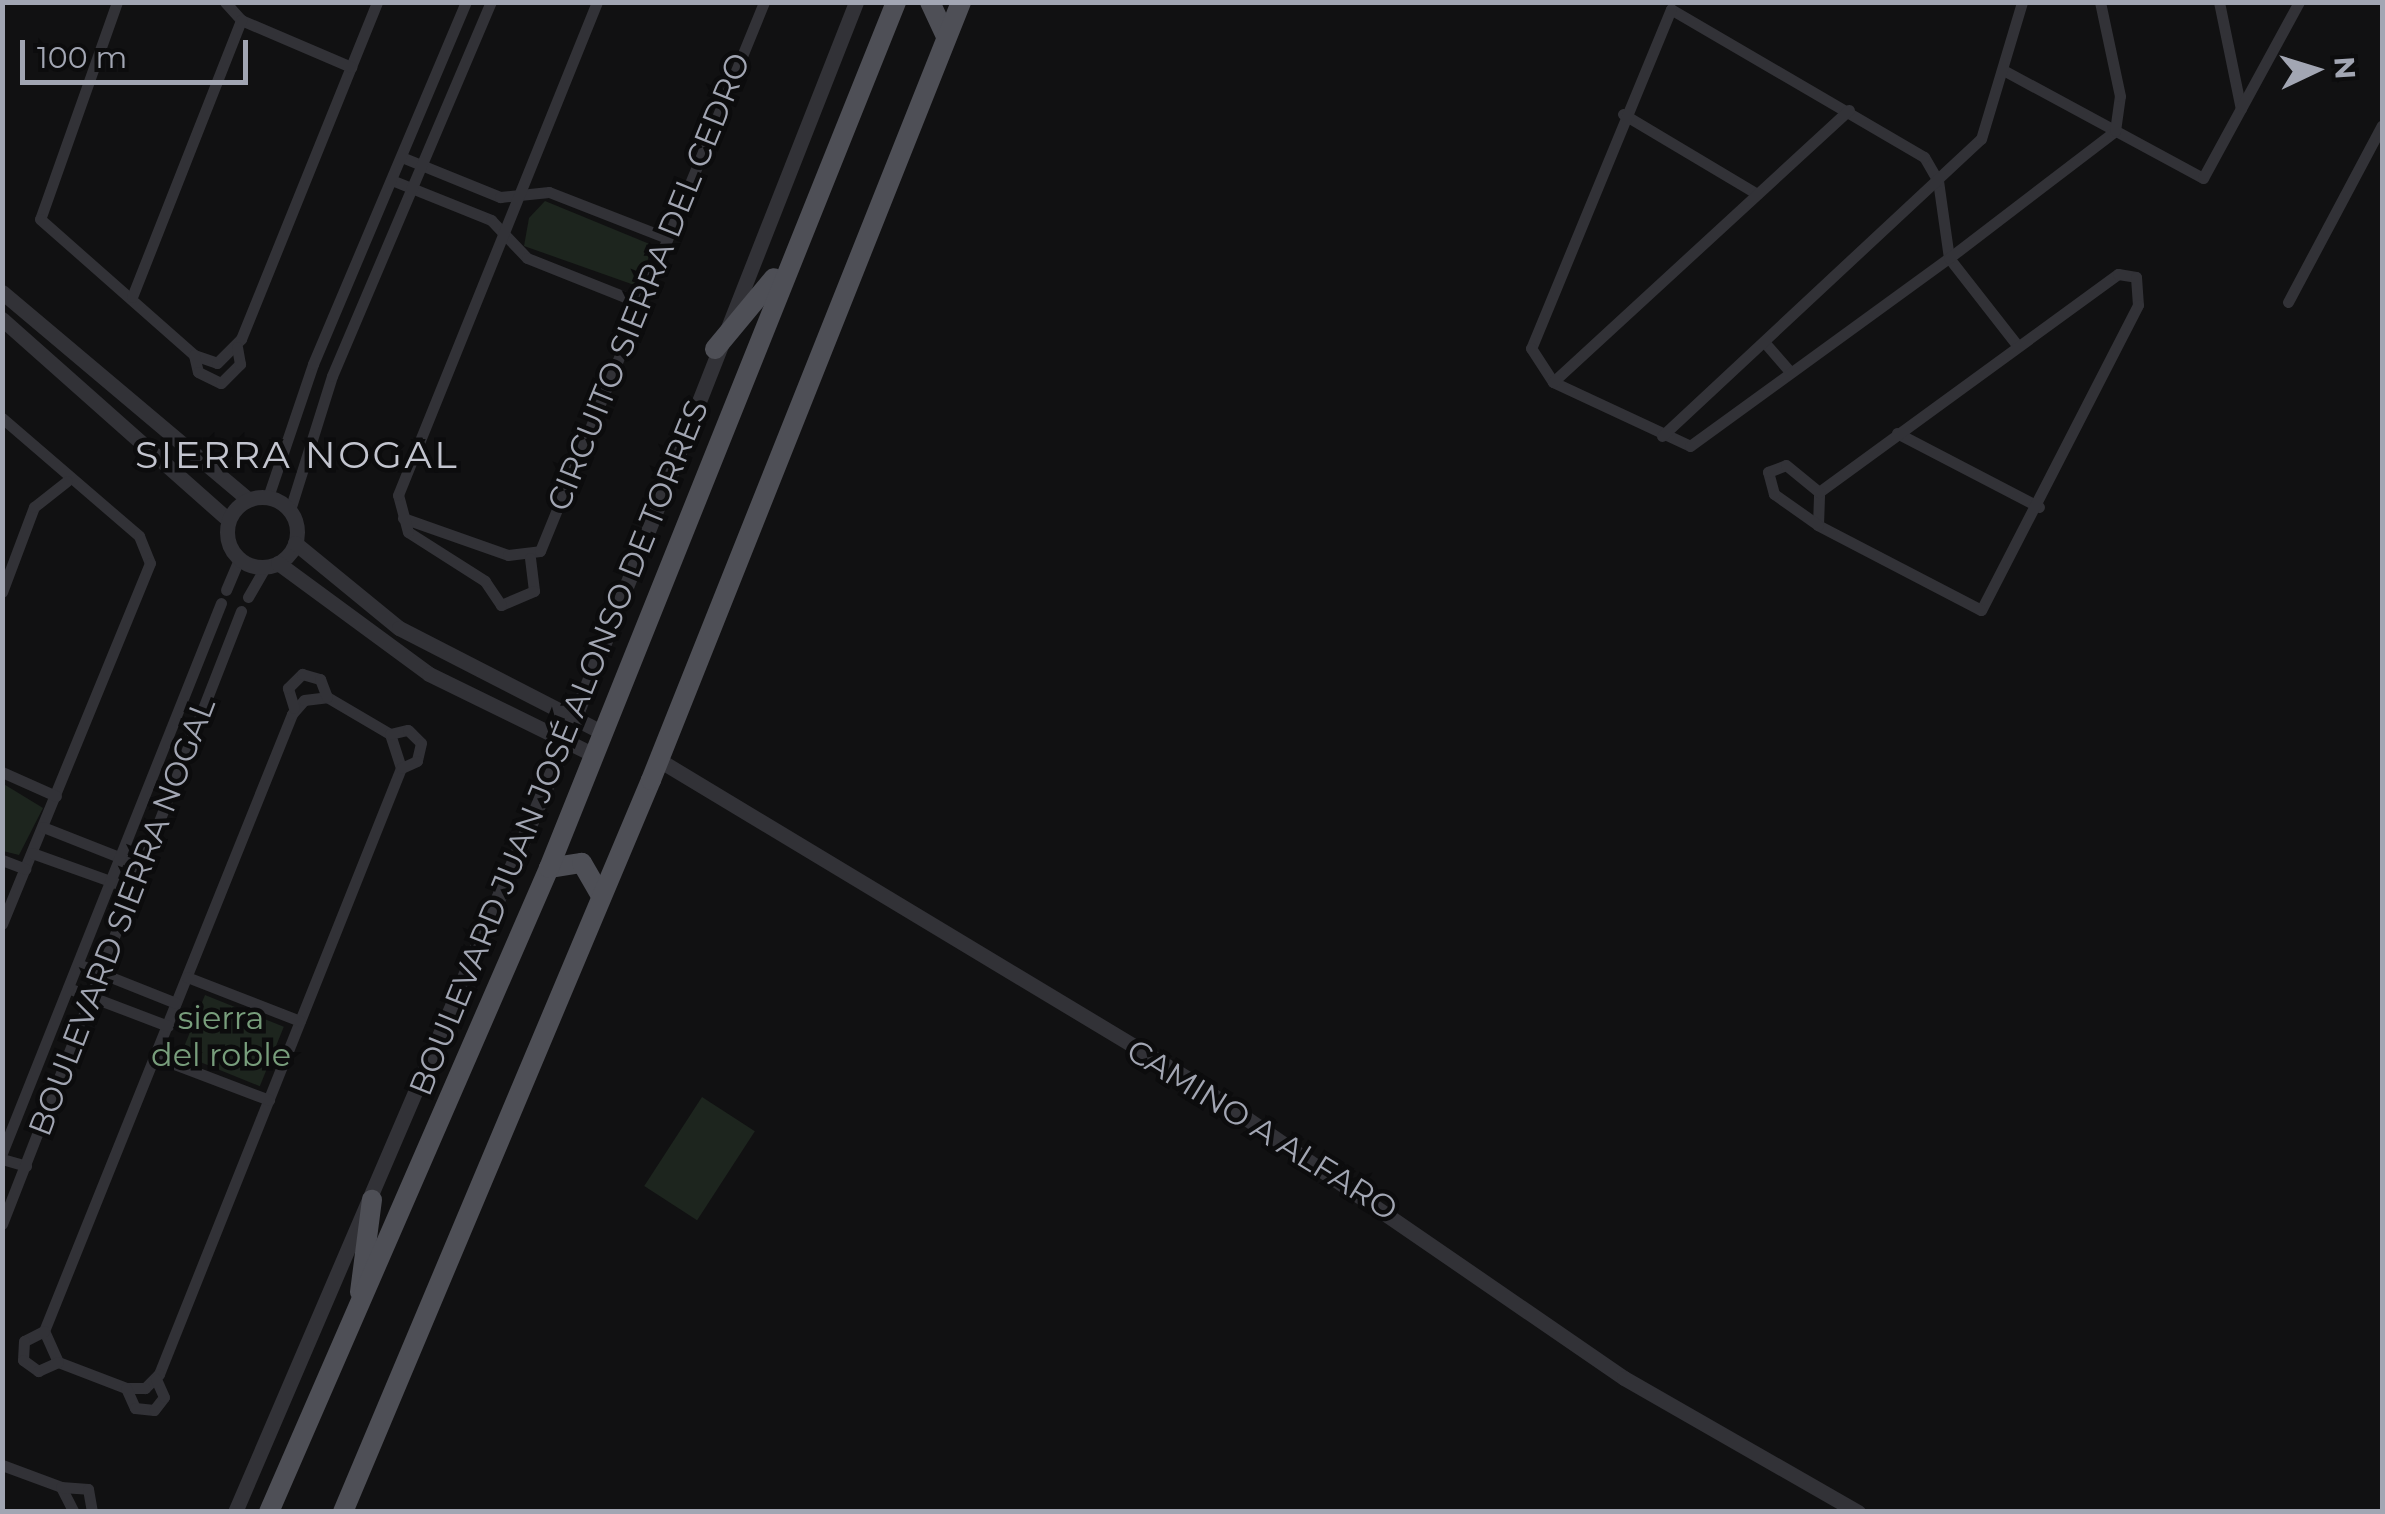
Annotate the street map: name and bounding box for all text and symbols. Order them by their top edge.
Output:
scale bar [25,20,252,82]
north arrow [2265,20,2365,120]
text: 100 m [37,39,127,76]
street label: CIRCUITO SIERRA DEL CEDRO [539,47,759,517]
text: N [2327,55,2363,80]
street label: BOULEVARD JUAN JOSÉ ALONSO DE TORRES [401,395,717,1101]
district label: SIERRA NOGAL [135,432,459,478]
street label: BOULEVARD SIERRA NOGAL [21,693,223,1141]
park label: sierra del roble [151,1000,291,1075]
street label: CAMINO A ALFARO [1120,1031,1404,1229]

